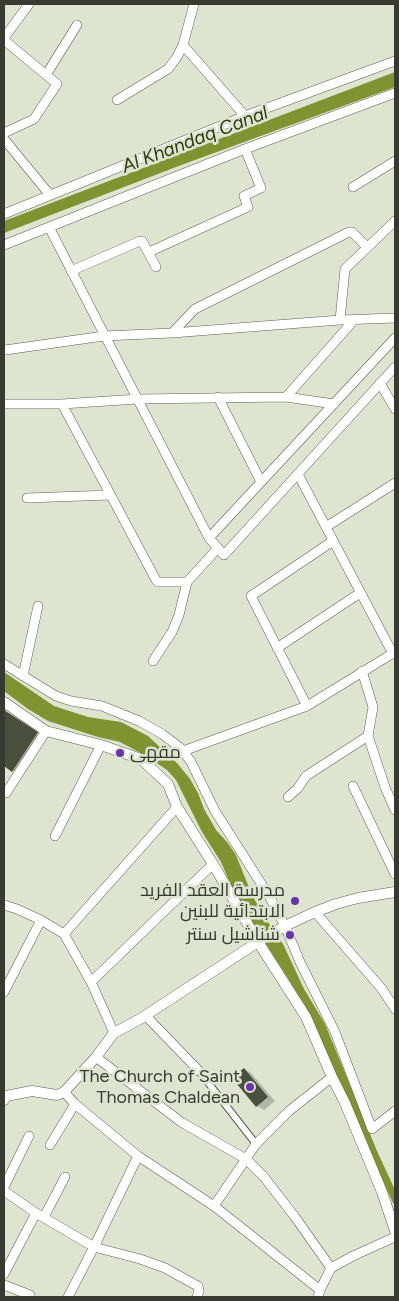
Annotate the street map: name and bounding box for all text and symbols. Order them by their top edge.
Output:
water label: Al Khandaq Canal [119,102,271,178]
place label: مقهى [130,742,181,764]
marker: مقهى [114,747,126,759]
place label: مدرسة العقد الفريد الابتدائية للبنين [140,880,285,922]
marker: مدرسة العقد الفريد الابتدائية للبنين [289,895,301,907]
place label: شناشيل سنتر [186,924,280,946]
marker: شناشيل سنتر [284,929,296,941]
place label: The Church of Saint Thomas Chaldean [80,1066,240,1108]
marker: The Church of Saint Thomas Chaldean [244,1081,256,1093]

